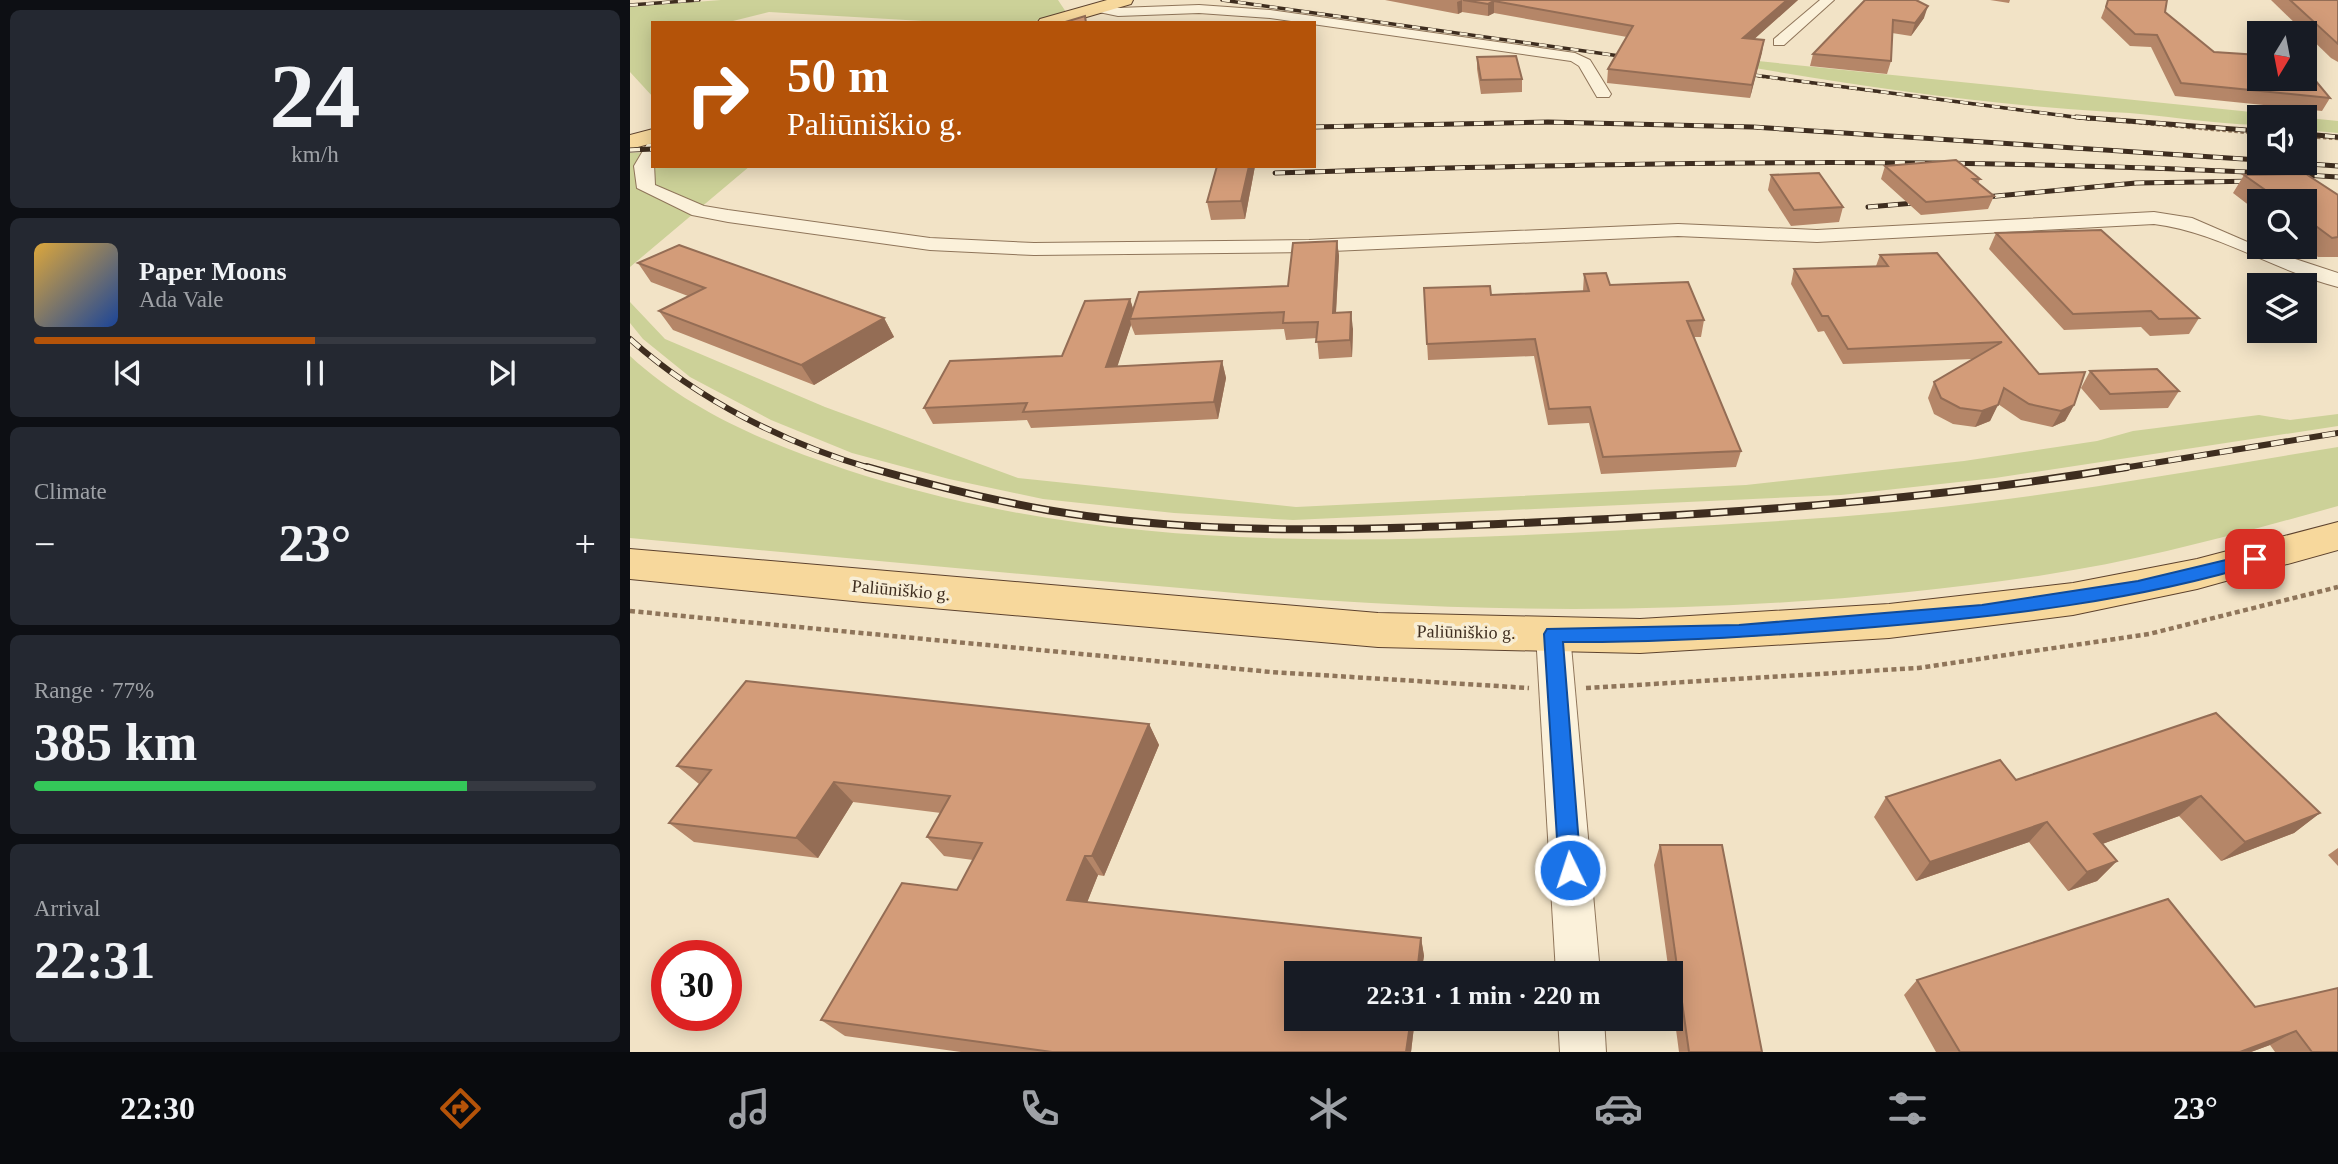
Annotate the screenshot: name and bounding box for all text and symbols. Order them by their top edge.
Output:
north arrow [2247,21,2317,91]
map controls [2247,21,2317,343]
text: 24 [270,46,361,147]
text: 50 m [787,48,889,103]
icon: right [672,49,763,140]
button: sound [2247,105,2317,175]
text: Paliūniškio g. [787,106,963,142]
text: km/h [291,142,339,167]
button: search [2247,189,2317,259]
text: Paper Moons [139,257,287,286]
button: layers [2247,273,2317,343]
text: Ada Vale [139,287,224,312]
icon: previous [109,354,147,392]
icon: pause [296,354,334,392]
icon: next [483,354,521,392]
text: Climate [34,479,107,504]
text: 23° [279,515,351,572]
text: − [34,523,55,565]
text: + [575,523,596,565]
pin [2225,529,2285,589]
icon: arrive [2236,540,2274,578]
street label: Paliūniškio g. [851,576,951,604]
street label: Paliūniškio g. [1416,621,1516,643]
text: Range · 77% [34,678,154,703]
text: 385 km [34,714,197,771]
position arrow [1533,833,1607,907]
text: Arrival [34,896,100,921]
text: 22:31 [34,932,155,989]
speed limit sign: 30 [651,940,742,1031]
text: 22:31 · 1 min · 220 m [1367,981,1601,1010]
icon: directions [436,1084,485,1133]
icon: music [725,1084,774,1133]
icon: phone [1015,1084,1064,1133]
icon: climate [1304,1084,1353,1133]
icon: car [1594,1084,1643,1133]
icon: filters [1883,1084,1932,1133]
text: 22:30 [120,1090,195,1126]
text: 23° [2173,1090,2218,1126]

